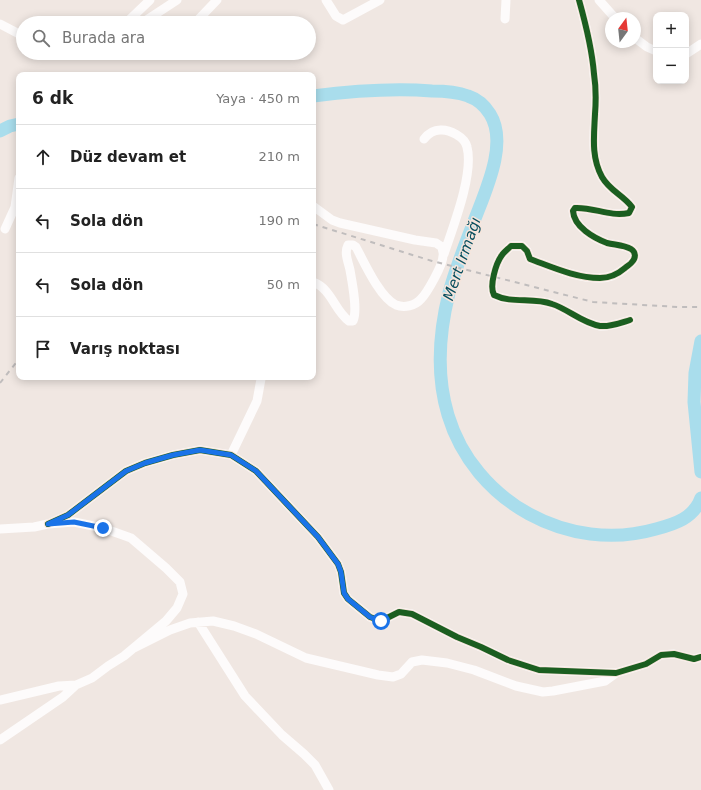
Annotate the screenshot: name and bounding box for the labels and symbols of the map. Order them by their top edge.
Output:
north arrow [605,12,641,48]
water label: Mert Irmağı [439,215,485,303]
route end [94,519,112,537]
route start [372,612,390,630]

